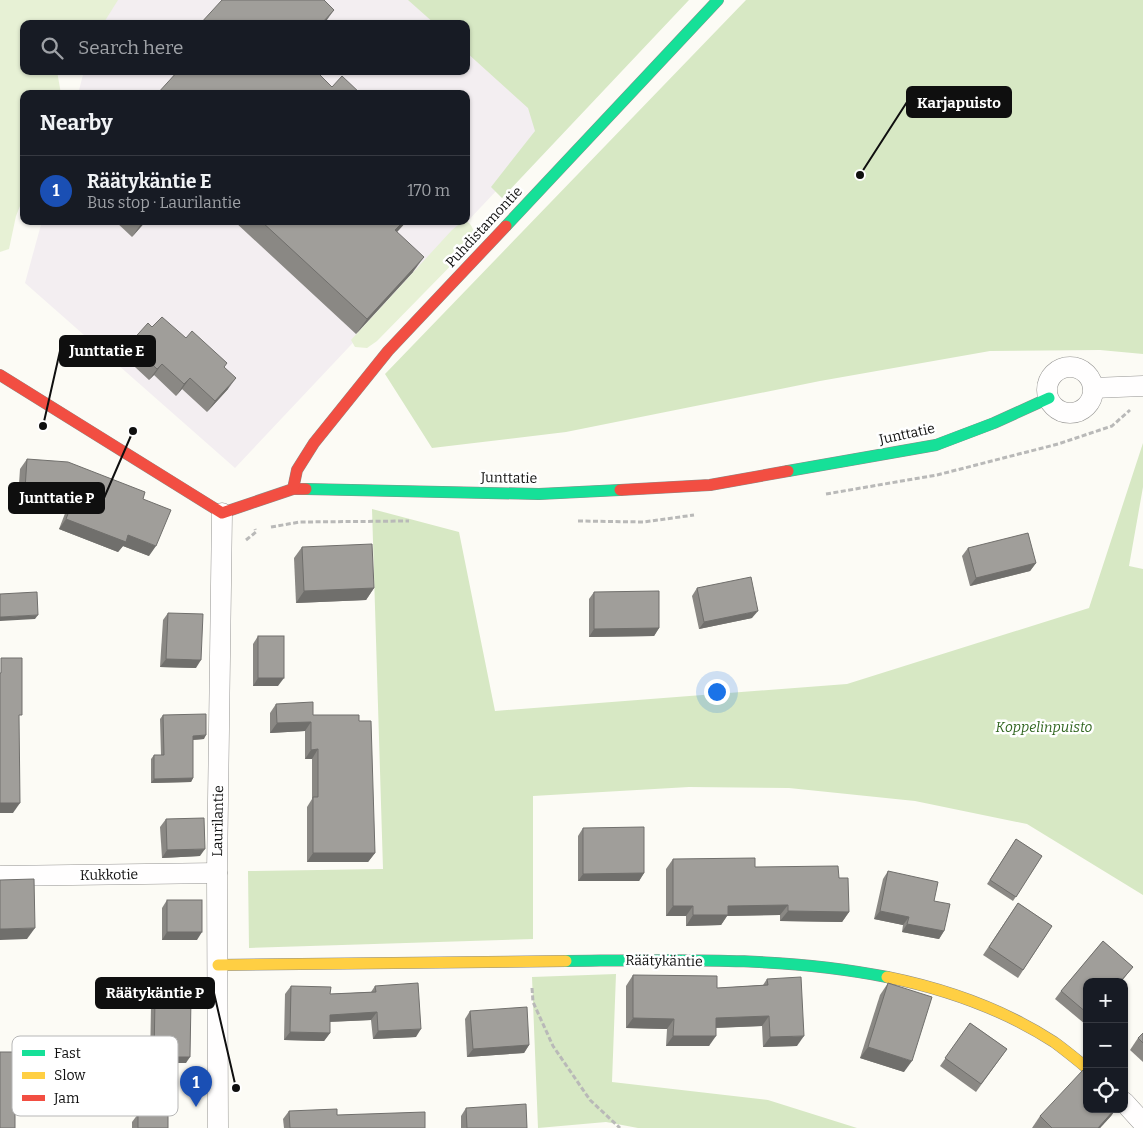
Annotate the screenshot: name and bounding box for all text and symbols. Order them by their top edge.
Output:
search box [20,20,470,75]
icon: search [38,34,66,62]
text: Search here [78,36,183,59]
callout: Karjapuisto [907,87,1011,117]
text: Karjapuisto [917,94,1001,112]
text: Nearby [40,110,113,136]
text: Räätykäntie E [87,170,212,193]
text: 1 [53,181,59,200]
text: 170 m [407,181,450,200]
street label: Puhdistamontie [442,183,526,271]
text: Bus stop · Laurilantie [87,193,241,212]
callout: Junttatie E [60,336,155,366]
text: Junttatie E [69,342,144,360]
street label: Junttatie [877,420,936,448]
street label: Junttatie [480,469,537,487]
callout: Junttatie P [9,483,104,513]
text: Junttatie P [19,489,95,507]
your location [704,679,730,705]
park label: Koppelinpuisto [996,719,1093,736]
street label: Laurilantie [209,785,227,857]
street label: Kukkotie [80,866,138,884]
street label: Räätykäntie [625,952,703,970]
callout: Räätykäntie P [96,978,214,1008]
map controls [1083,978,1128,1113]
button: + [1083,978,1128,1023]
text: Räätykäntie P [106,984,204,1002]
button: − [1083,1023,1128,1068]
legend [12,1036,178,1116]
text: Fast [54,1045,81,1062]
pin: 1 [180,1066,212,1107]
text: Slow [54,1067,86,1084]
button: locate [1083,1068,1128,1113]
text: Jam [53,1090,80,1107]

